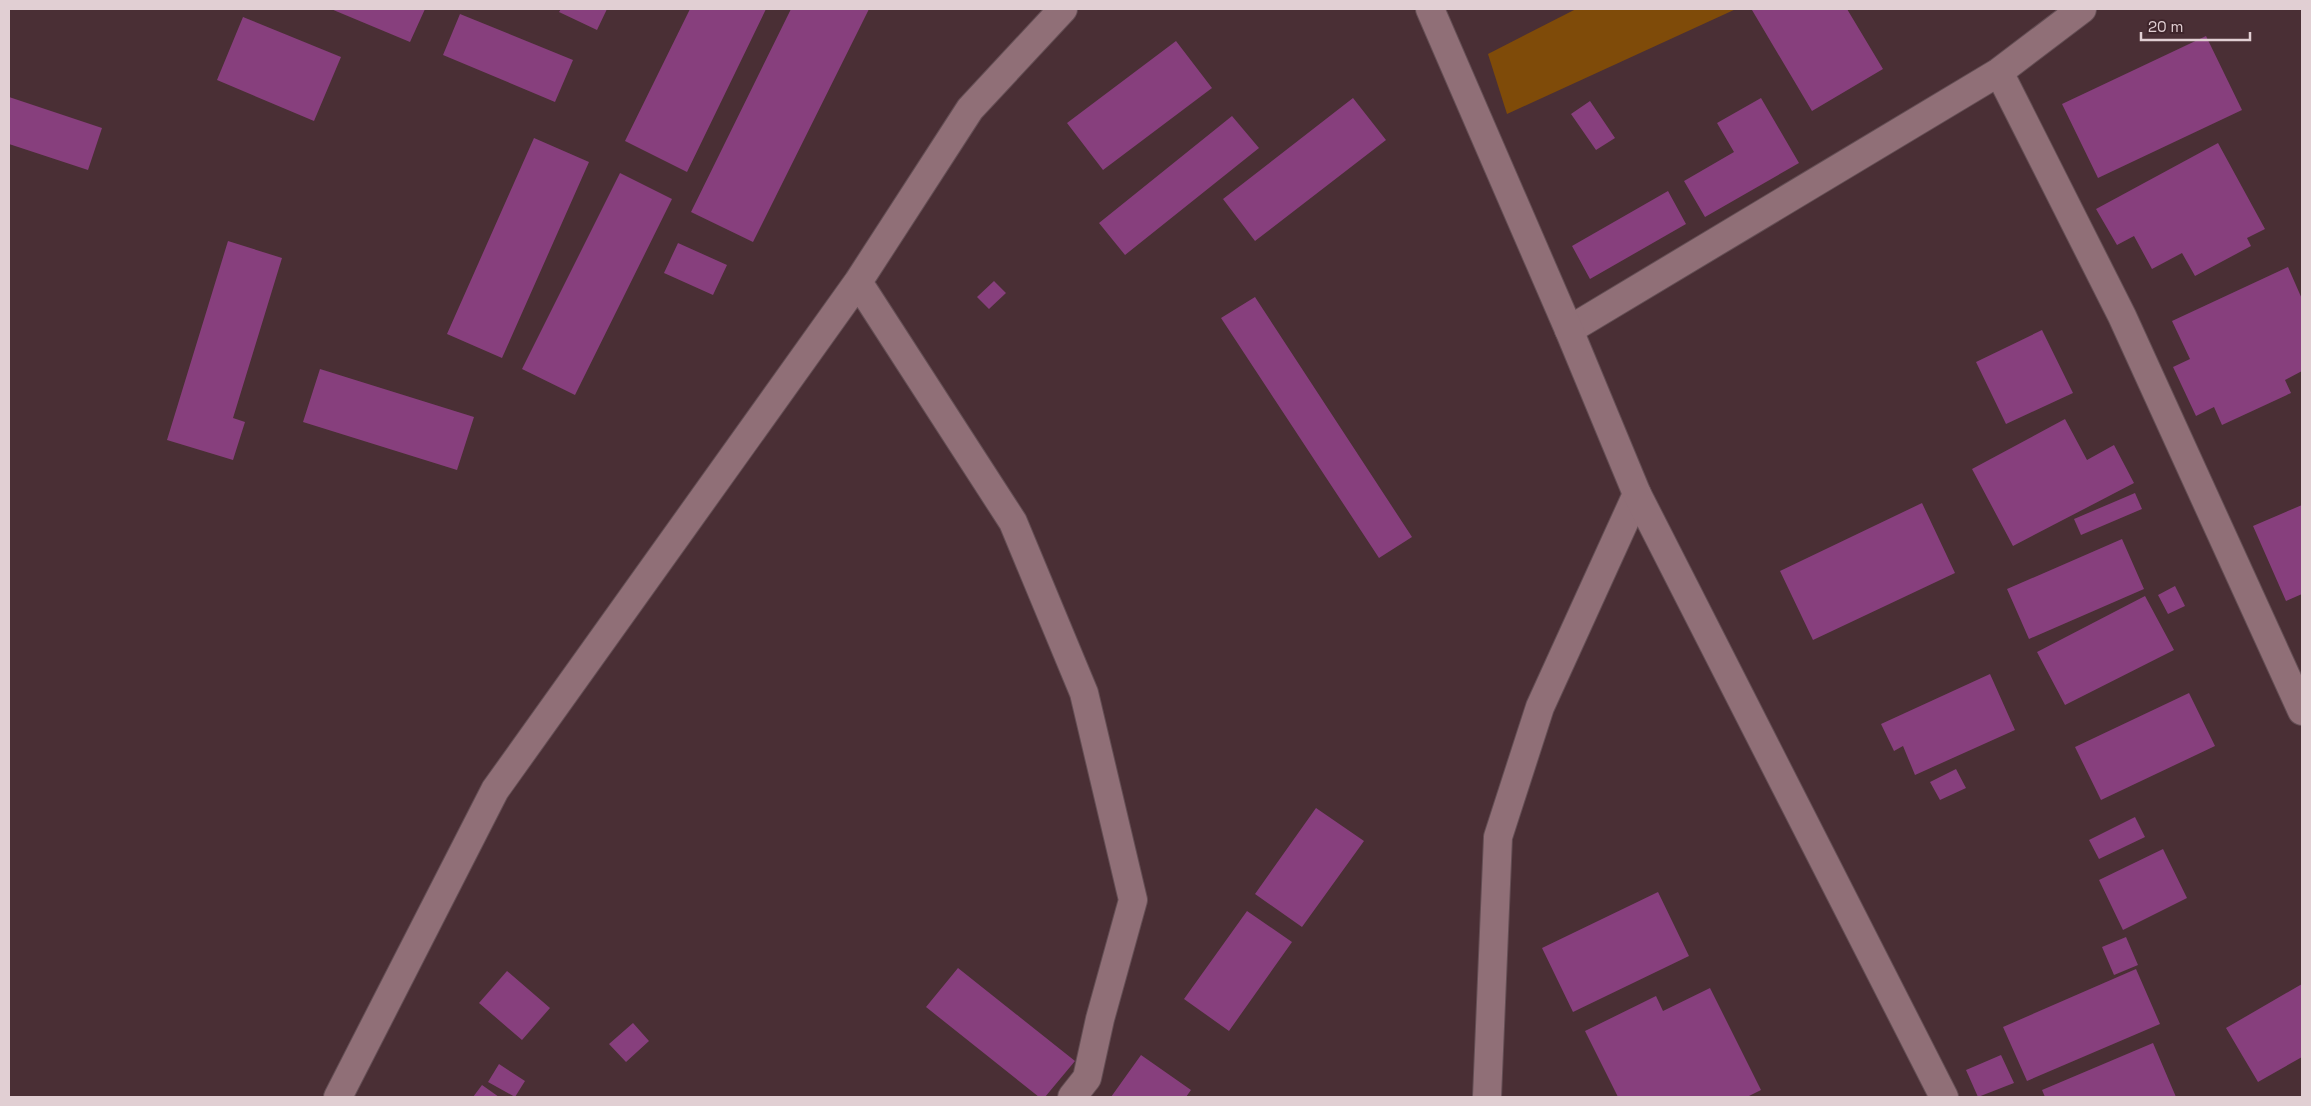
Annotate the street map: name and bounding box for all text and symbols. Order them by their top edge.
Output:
scale bar [2141,10,2250,42]
text: 20 m [2148,17,2183,36]

